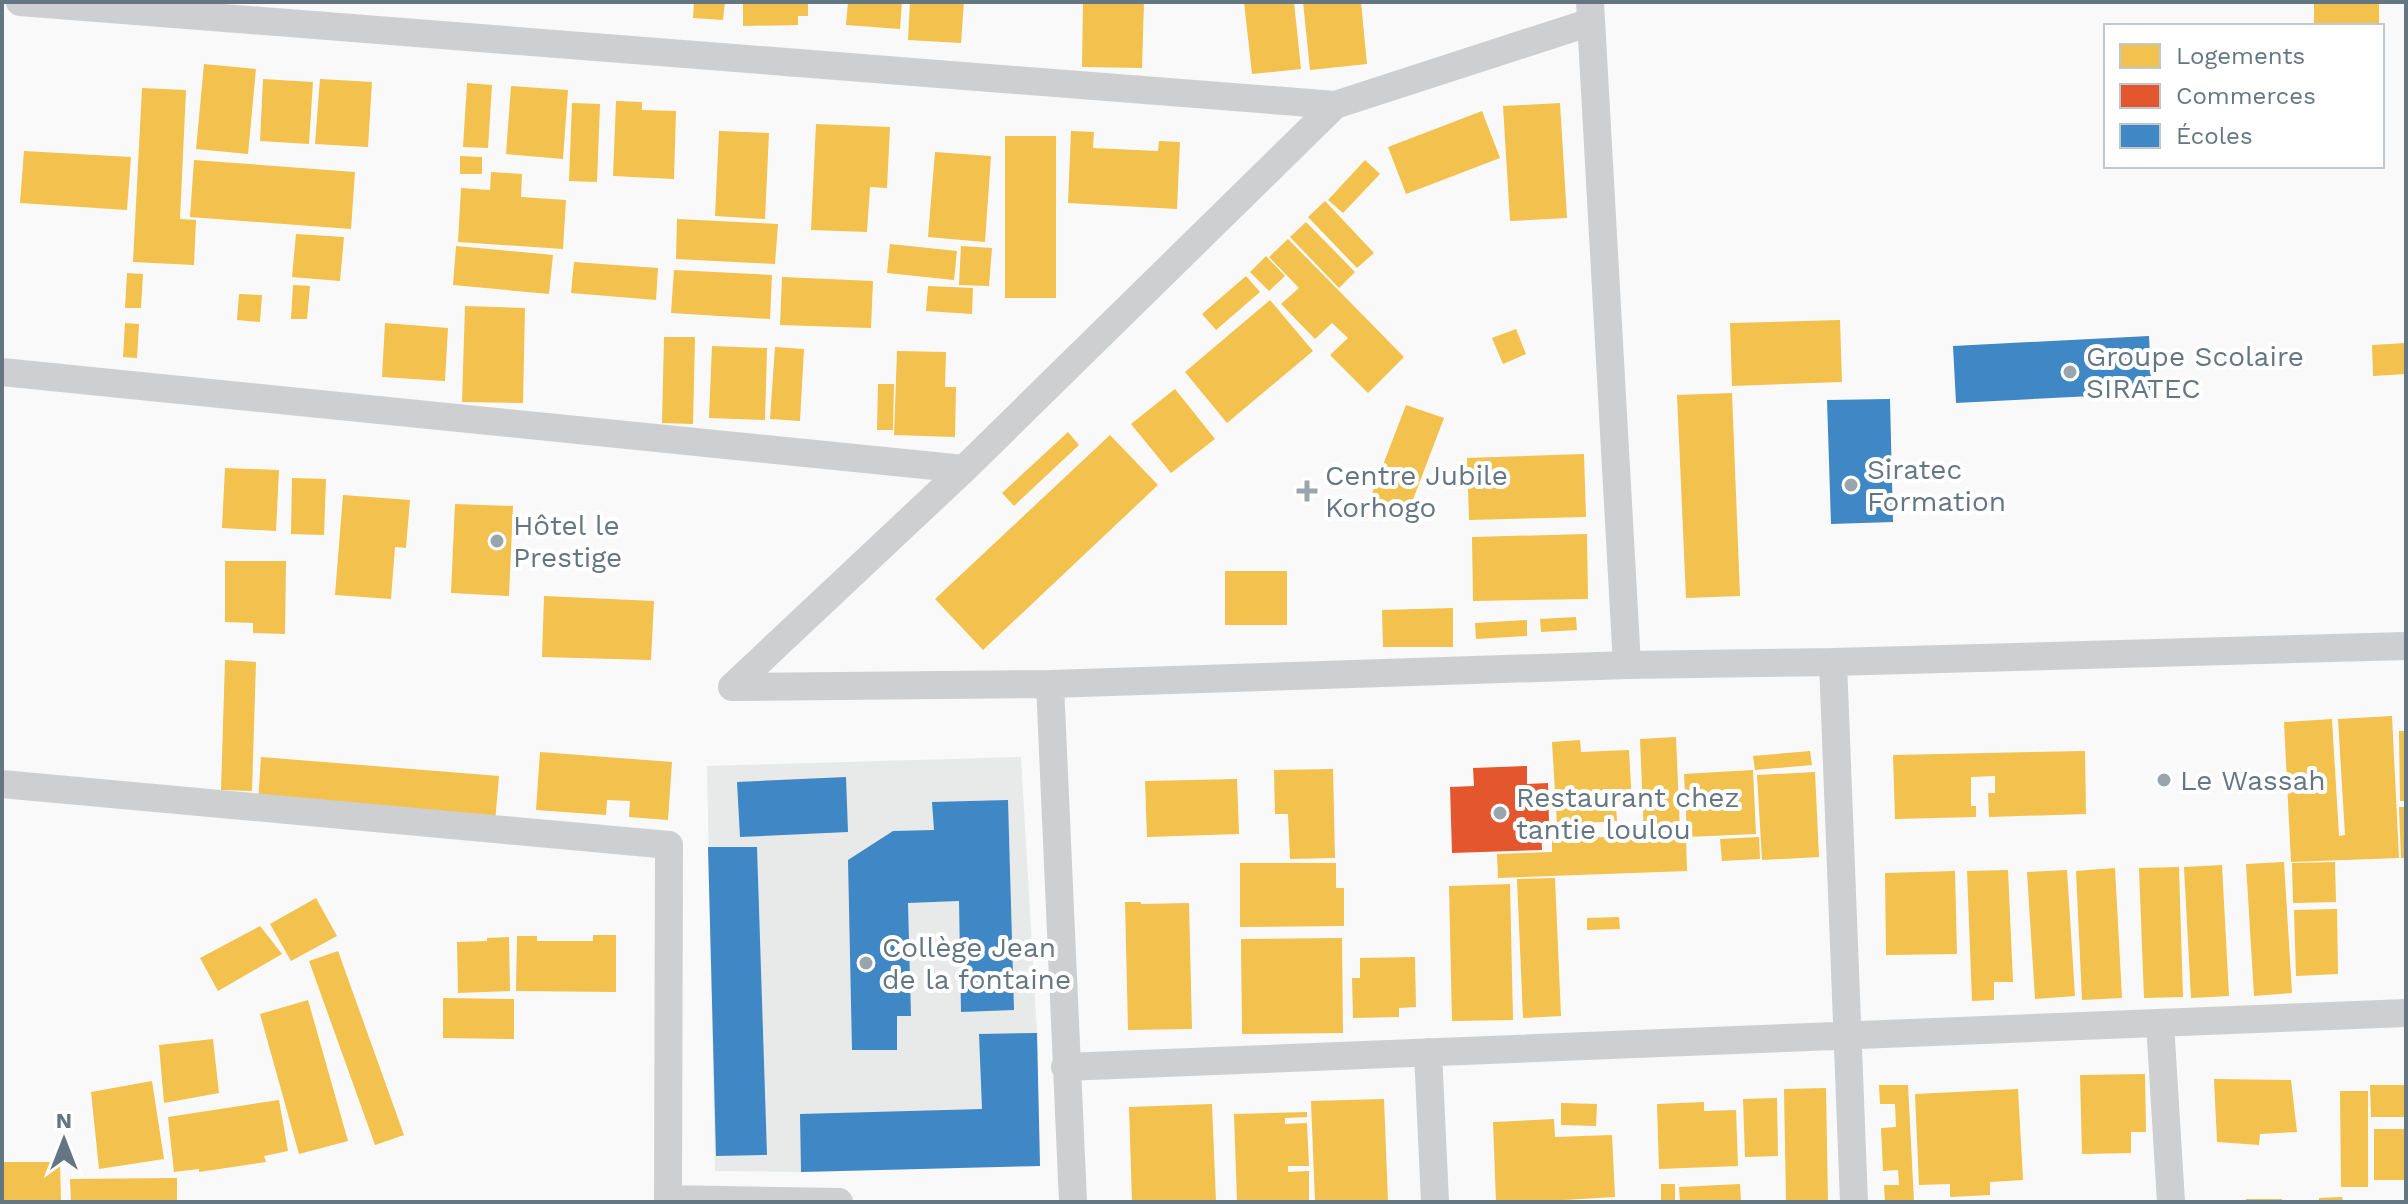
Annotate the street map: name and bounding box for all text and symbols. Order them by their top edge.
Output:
legend [2104,24,2384,168]
text: Logements [2176,42,2305,70]
text: Commerces [2176,82,2316,110]
text: Écoles [2176,122,2253,150]
place label: Groupe Scolaire SIRATEC [2086,340,2304,405]
marker: Groupe Scolaire SIRATEC [2061,363,2079,381]
place label: Siratec Formation [1867,453,2006,518]
place label: Centre Jubile Korhogo [1325,459,1508,524]
marker: Siratec Formation [1842,476,1860,494]
marker: Centre Jubile Korhogo [1296,480,1318,502]
place label: Hôtel le Prestige [513,509,622,574]
marker: Hôtel le Prestige [488,532,506,550]
place label: Le Wassah [2180,764,2326,797]
marker: Le Wassah [2155,771,2173,789]
place label: Restaurant chez tantie loulou [1516,781,1739,846]
marker: Restaurant chez tantie loulou [1491,804,1509,822]
place label: Collège Jean de la fontaine [882,931,1071,996]
marker: Collège Jean de la fontaine [857,954,875,972]
north arrow [24,1100,104,1180]
text: N [56,1108,72,1133]

